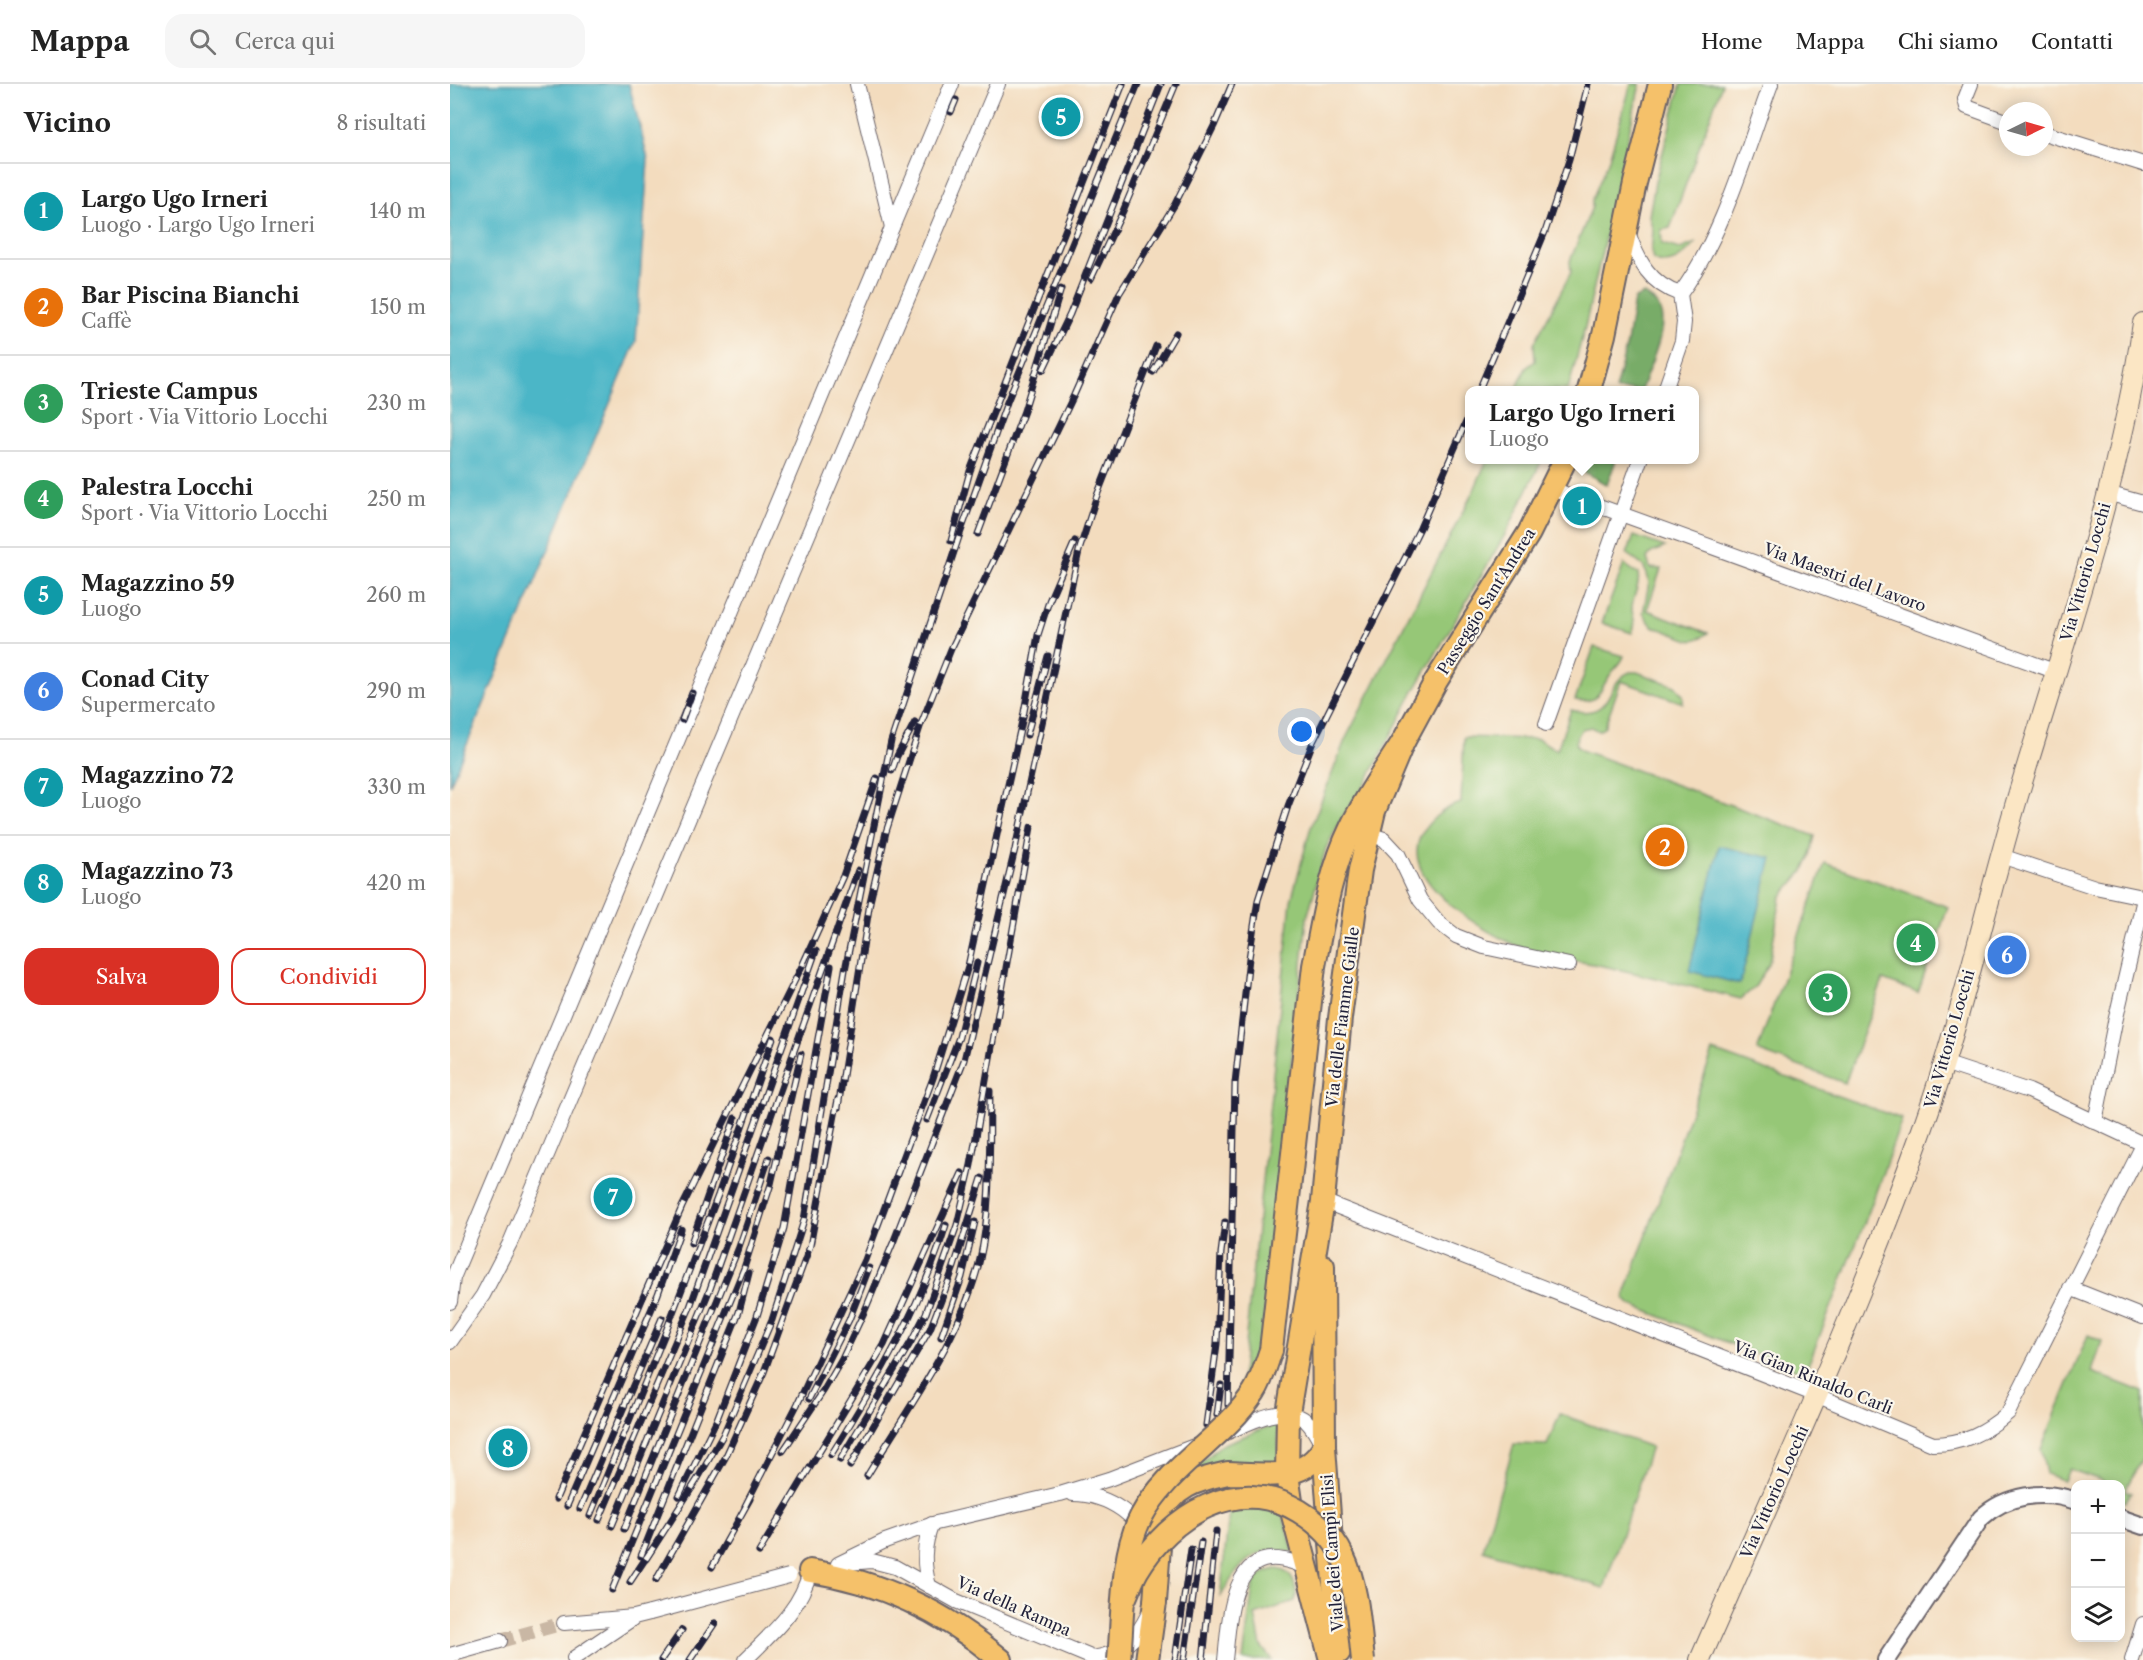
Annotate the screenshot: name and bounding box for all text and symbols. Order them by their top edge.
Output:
search box [165,14,585,68]
text: Mappa [30,24,129,58]
icon: search [186,25,219,58]
text: Cerca qui [234,28,335,55]
text: Home [1701,29,1763,54]
text: Mappa [1796,29,1865,54]
text: Chi siamo [1898,29,1998,54]
text: Contatti [2031,29,2113,54]
pin: 5 [1042,94,1080,140]
north arrow [1999,102,2053,156]
text: Vicino [24,107,111,139]
text: 8 risultati [337,111,426,135]
text: Largo Ugo Irneri [81,186,268,213]
text: 1 [39,199,48,223]
text: 140 m [369,199,426,223]
text: Luogo · Largo Ugo Irneri [81,213,315,237]
text: Bar Piscina Bianchi [81,282,299,309]
text: 2 [38,295,49,319]
text: 150 m [370,295,426,319]
text: Caffè [81,309,132,333]
text: Trieste Campus [81,378,258,405]
popup [1465,386,1699,464]
text: 3 [38,391,49,415]
text: 230 m [367,391,426,415]
text: Largo Ugo Irneri [1489,400,1675,427]
text: Sport · Via Vittorio Locchi [81,405,328,429]
text: Luogo [1489,427,1549,451]
text: Palestra Locchi [81,474,253,501]
pin: 1 [1562,484,1602,528]
text: 4 [38,487,49,511]
text: 250 m [367,487,426,511]
street label: Via Vittorio Locchi [2055,500,2114,645]
text: Sport · Via Vittorio Locchi [81,501,328,525]
street label: Passeggio Sant'Andrea [1433,524,1540,678]
street label: Via Maestri del Lavoro [1760,538,1929,616]
text: Magazzino 59 [81,570,235,597]
text: 5 [38,583,49,607]
text: 260 m [366,583,426,607]
text: Luogo [81,597,141,621]
text: Conad City [81,666,209,693]
text: 6 [38,679,49,703]
text: 290 m [366,679,426,703]
text: Supermercato [81,693,216,717]
your location [1287,717,1316,746]
text: Magazzino 72 [81,762,234,789]
text: 7 [38,775,49,799]
text: 330 m [367,775,426,799]
text: Luogo [81,789,141,813]
pin: 2 [1646,824,1684,870]
text: Magazzino 73 [81,858,233,885]
text: 8 [37,871,50,895]
text: 420 m [366,871,426,895]
text: Luogo [81,885,141,909]
pin: 4 [1896,920,1936,966]
street label: Via delle Fiamme Gialle [1321,926,1363,1109]
pin: 6 [1988,932,2026,978]
button: Salva [24,948,219,1005]
button: Condividi [231,948,426,1005]
street label: Via Vittorio Locchi [1919,967,1978,1112]
pin: 3 [1808,970,1848,1016]
pin: 7 [594,1174,632,1220]
street label: Via Gian Rinaldo Carli [1729,1335,1896,1418]
street label: Via Vittorio Locchi [1735,1422,1812,1563]
pin: 8 [488,1426,528,1470]
street label: Viale dei Campi Elisi [1317,1473,1348,1633]
map controls [2071,1480,2125,1642]
button: + [2071,1480,2125,1534]
button: − [2071,1534,2125,1588]
street label: Via della Rampa [953,1571,1075,1640]
button: layers [2071,1588,2125,1642]

